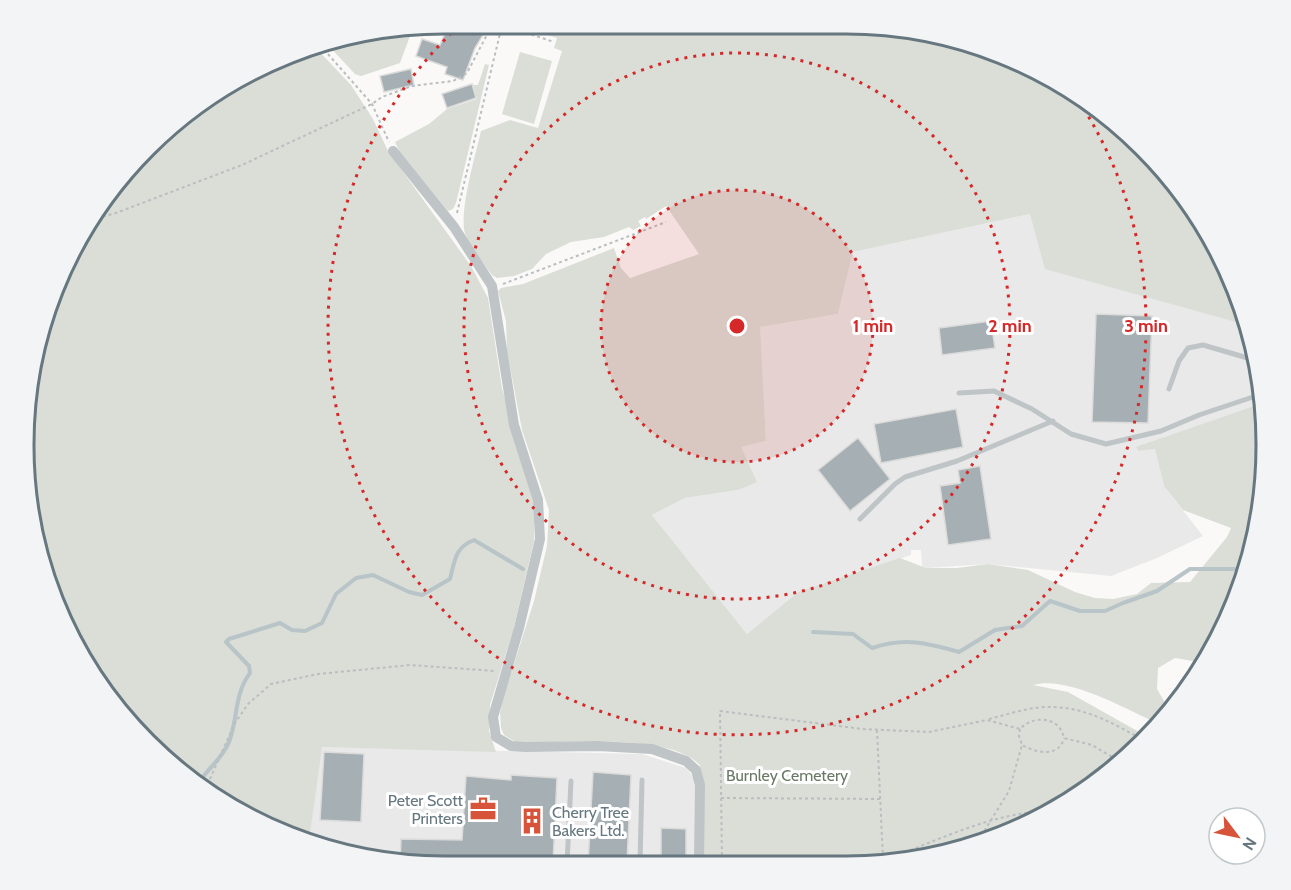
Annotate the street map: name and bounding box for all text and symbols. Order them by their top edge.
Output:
text: 1 min [853,315,893,337]
text: 2 min [988,315,1032,337]
text: 3 min [1124,315,1168,337]
centre of rings [727,316,747,336]
park label: Burnley Cemetery [726,766,848,785]
place label: Peter Scott Printers [388,791,464,828]
office icon: Peter Scott Printers [468,794,498,824]
place label: Cherry Tree Bakers Ltd. [552,803,629,840]
building icon: Cherry Tree Bakers Ltd. [517,806,547,836]
north arrow [1207,806,1267,866]
text: N [1238,834,1260,854]

